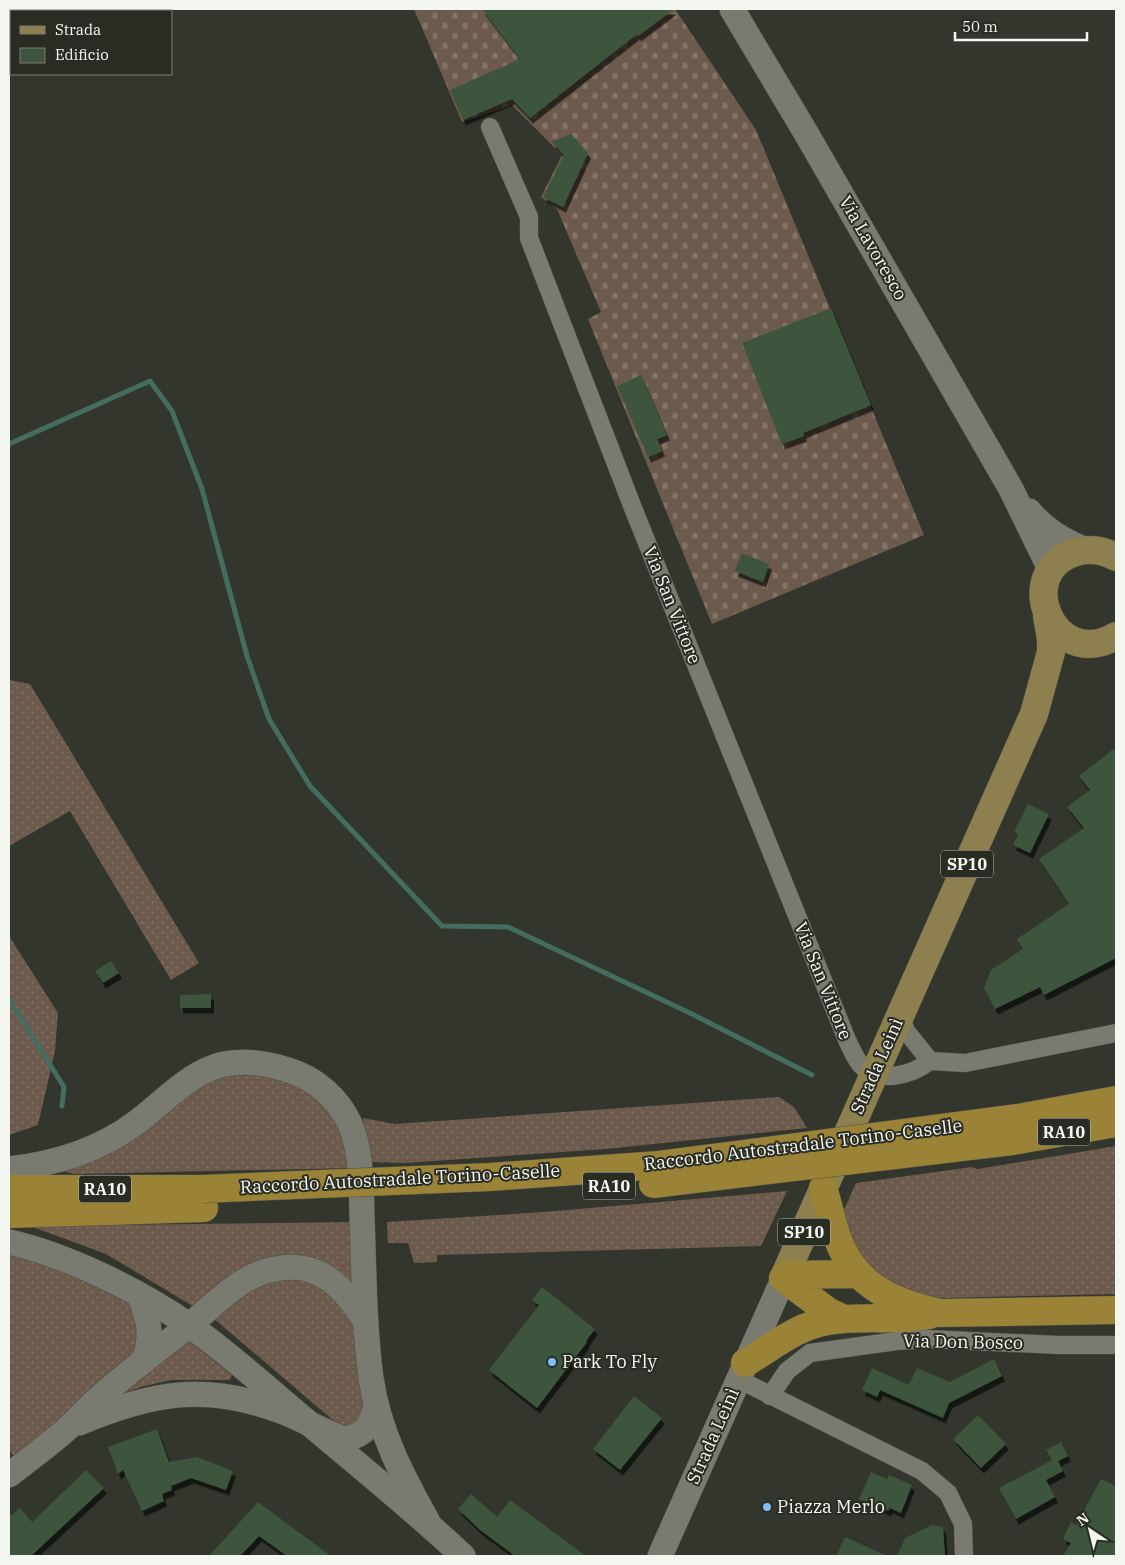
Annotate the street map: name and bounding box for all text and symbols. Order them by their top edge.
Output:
legend [10,10,172,75]
scale bar [955,10,1088,42]
text: 50 m [962,17,998,36]
text: Strada [55,20,101,39]
text: Edificio [55,45,109,64]
street label: Via Lavoresco [834,191,913,304]
street label: Via San Vittore [638,543,707,667]
road number: SP10 [941,851,993,878]
street label: Via San Vittore [789,919,858,1043]
street label: Strada Leinì [845,1014,908,1117]
street label: Raccordo Autostradale Torino-Caselle [643,1114,963,1175]
road number: RA10 [1038,1118,1090,1146]
street label: Raccordo Autostradale Torino-Caselle [239,1159,561,1198]
road number: RA10 [583,1172,635,1200]
road number: RA10 [79,1176,131,1202]
road number: SP10 [778,1218,830,1246]
street label: Via Don Bosco [903,1329,1023,1354]
place label: Park To Fly [562,1350,657,1373]
marker: Park To Fly [546,1356,558,1368]
street label: Strada Leinì [681,1384,744,1487]
place label: Piazza Merlo [777,1495,885,1518]
marker: Piazza Merlo [761,1501,773,1513]
north arrow [1065,1505,1115,1555]
text: N [1073,1509,1092,1530]

